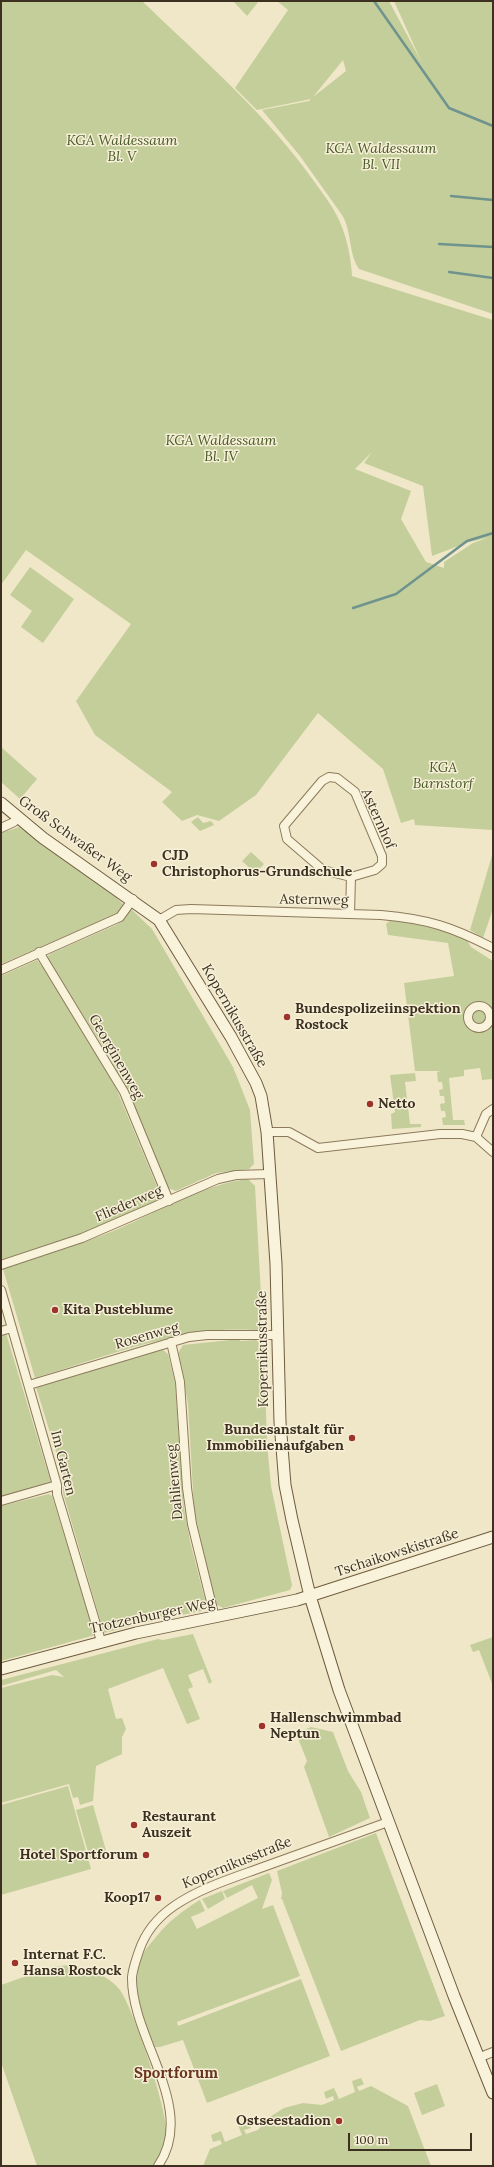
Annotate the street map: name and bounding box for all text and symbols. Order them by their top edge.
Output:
park label: KGA Waldessaum Bl. V [66,133,178,166]
park label: KGA Waldessaum Bl. VII [325,141,437,174]
park label: KGA Waldessaum Bl. IV [165,433,277,466]
park label: KGA Barnstorf [413,760,473,792]
street label: Asternhof [357,786,399,852]
street label: Groß Schwaßer Weg [15,792,135,886]
place label: CJD Christophorus-Grundschule [162,848,352,880]
marker: CJD Christophorus-Grundschule [149,859,159,869]
street label: Asternweg [279,891,349,909]
street label: Kopernikusstraße [198,961,270,1071]
place label: Bundespolizeiinspektion Rostock [295,1001,461,1034]
street label: Georginenweg [85,1012,147,1102]
marker: Bundespolizeiinspektion Rostock [282,1012,292,1022]
place label: Netto [378,1096,415,1112]
marker: Netto [365,1099,375,1109]
street label: Fliederweg [93,1182,165,1226]
street label: Kopernikusstraße [254,1291,272,1407]
place label: Kita Pusteblume [63,1302,173,1318]
marker: Kita Pusteblume [50,1305,60,1315]
street label: Rosenweg [113,1319,181,1353]
place label: Bundesanstalt für Immobilienaufgaben [206,1422,344,1454]
street label: Im Garten [47,1429,79,1497]
marker: Bundesanstalt für Immobilienaufgaben [347,1433,357,1443]
street label: Dahlienweg [163,1443,187,1521]
street label: Tschaikowskistraße [333,1525,461,1581]
street label: Trotzenburger Weg [88,1595,216,1637]
place label: Hallenschwimmbad Neptun [270,1710,402,1742]
marker: Hallenschwimmbad Neptun [257,1721,267,1731]
place label: Restaurant Auszeit [142,1809,216,1842]
marker: Restaurant Auszeit [129,1820,139,1830]
street label: Kopernikusstraße [180,1833,294,1893]
place label: Hotel Sportforum [19,1847,138,1863]
marker: Hotel Sportforum [141,1850,151,1860]
place label: Koop17 [104,1890,150,1906]
marker: Koop17 [153,1893,163,1903]
place label: Internat F.C. Hansa Rostock [23,1947,122,1980]
marker: Internat F.C. Hansa Rostock [10,1958,20,1968]
district label: Sportforum [134,2065,218,2083]
place label: Ostseestadion [236,2113,331,2129]
marker: Ostseestadion [334,2116,344,2126]
scale bar [350,2125,474,2151]
text: 100 m [355,2132,388,2147]

